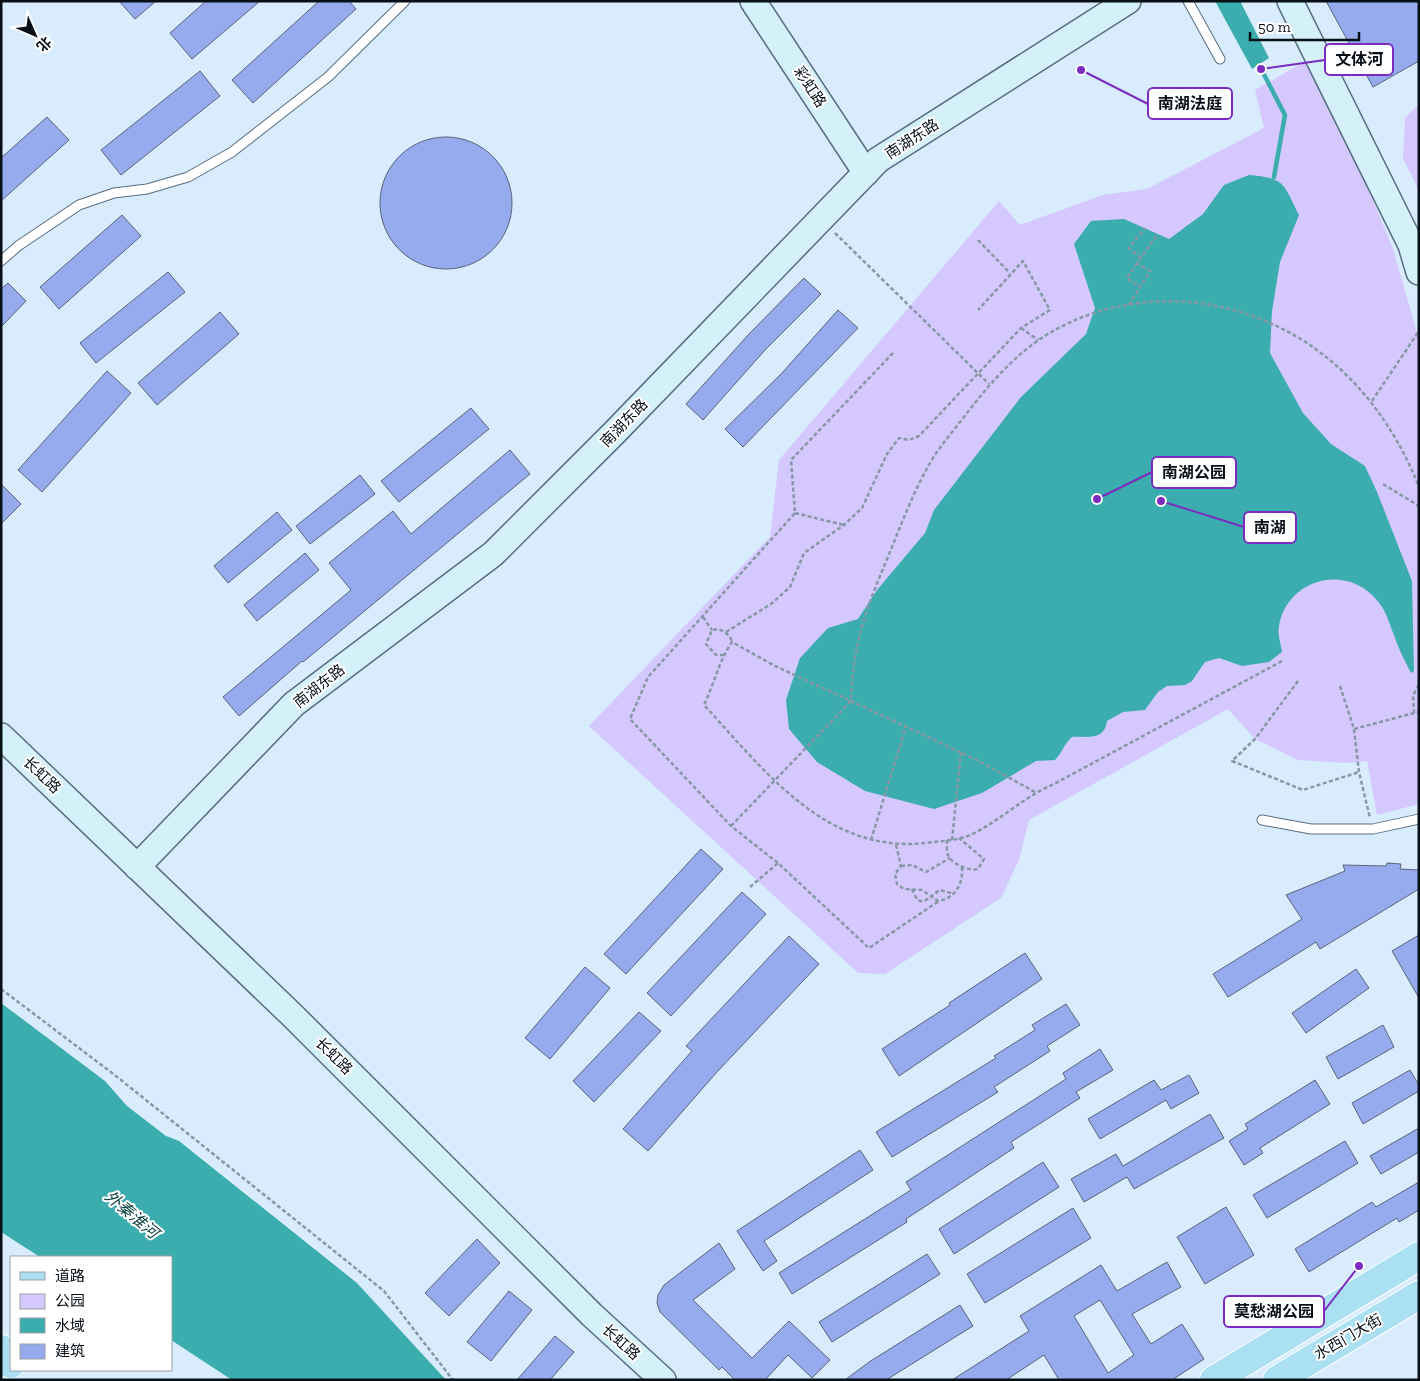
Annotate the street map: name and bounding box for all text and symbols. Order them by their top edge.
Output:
north arrow [10,10,60,60]
scale bar [1250,10,1359,42]
text: 50 m [1258,18,1291,36]
text: 北 [33,33,55,55]
callout: 文体河 [1325,44,1393,75]
text: 文体河 [1335,50,1383,69]
street label: 彩虹路 [790,63,830,111]
callout: 南湖法庭 [1148,88,1232,119]
text: 南湖法庭 [1158,94,1222,113]
street label: 南湖东路 [882,115,942,163]
street label: 南湖东路 [597,395,651,451]
callout: 南湖公园 [1152,457,1236,488]
text: 南湖公园 [1162,463,1226,482]
callout: 南湖 [1244,512,1296,543]
text: 南湖 [1254,518,1286,537]
street label: 南湖东路 [290,660,348,712]
street label: 长虹路 [20,753,64,797]
street label: 长虹路 [312,1034,356,1078]
water label: 外秦淮河 [101,1187,165,1244]
legend [10,1256,172,1371]
text: 道路 [55,1267,85,1285]
text: 公园 [55,1292,85,1310]
callout: 莫愁湖公园 [1224,1296,1324,1327]
text: 莫愁湖公园 [1234,1302,1314,1321]
street label: 水西门大街 [1311,1310,1385,1364]
text: 水域 [55,1317,85,1335]
street label: 长虹路 [598,1320,644,1364]
text: 建筑 [55,1342,85,1360]

